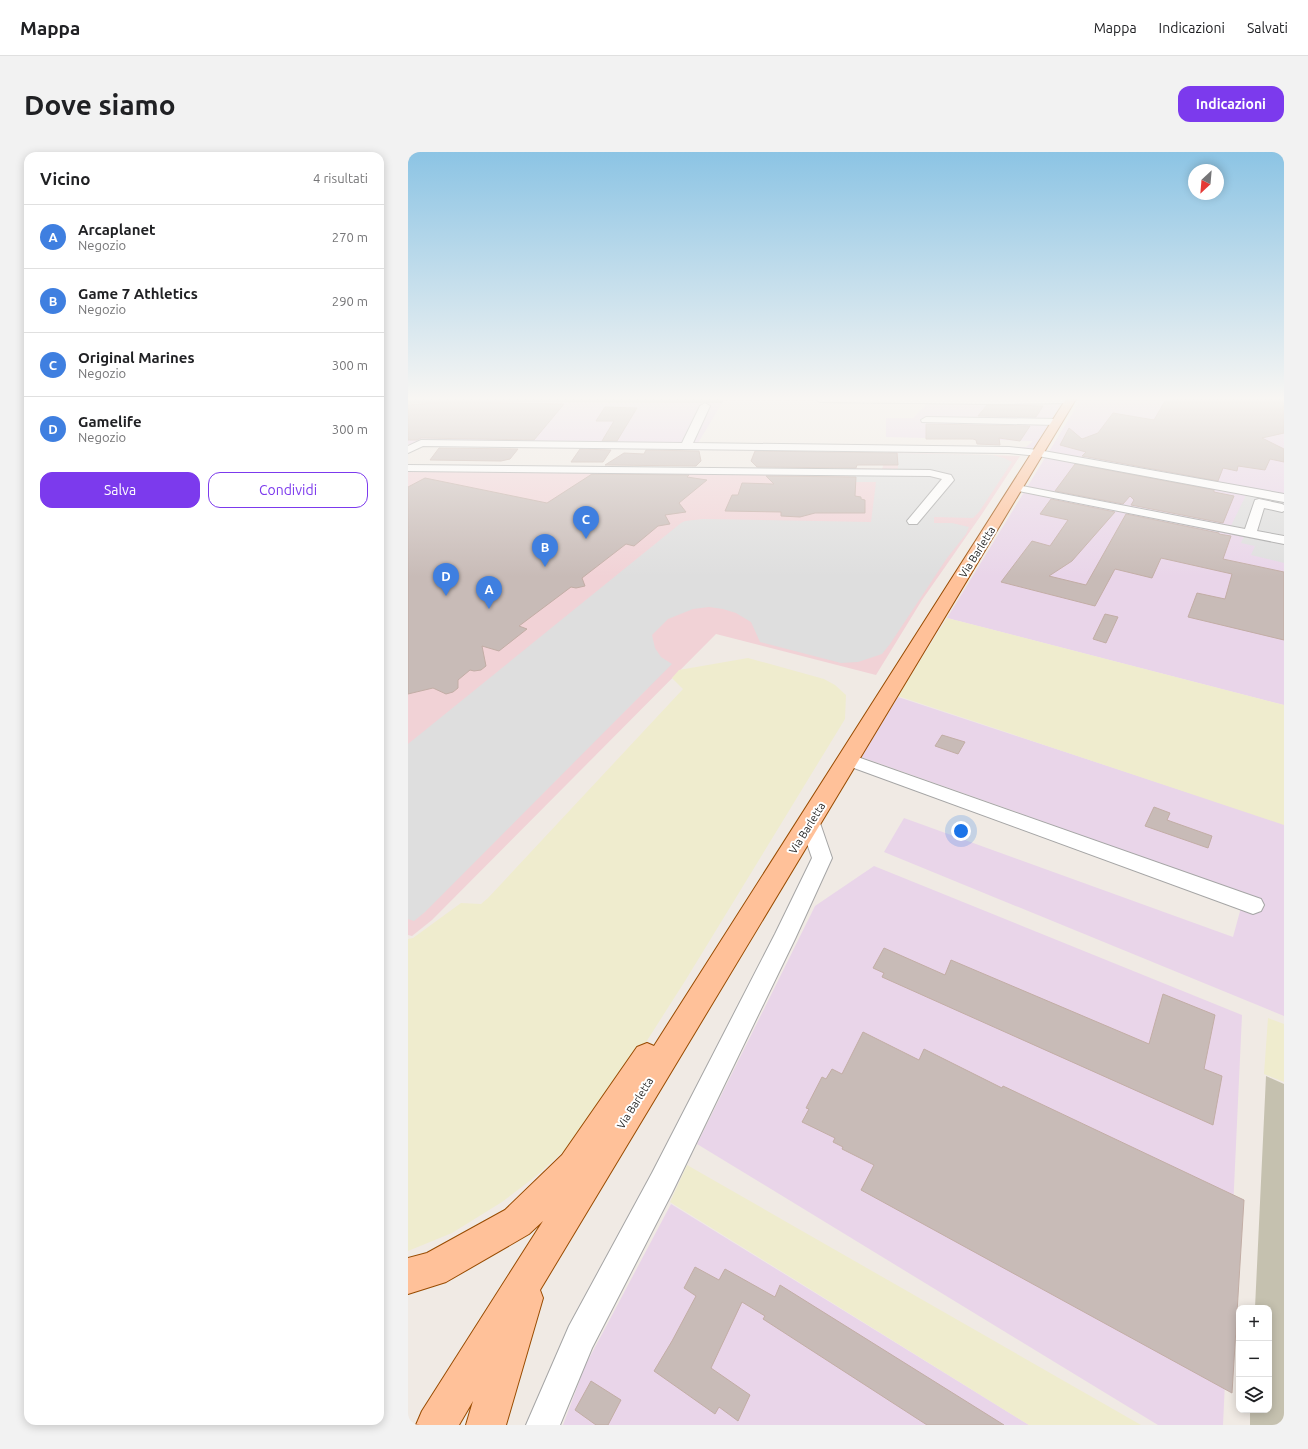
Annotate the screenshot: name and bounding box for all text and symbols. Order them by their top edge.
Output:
text: Mappa [20,17,80,39]
text: Mappa [1094,20,1137,36]
text: Indicazioni [1159,20,1225,36]
text: Salvati [1247,20,1288,36]
button: Indicazioni [1178,86,1284,122]
text: Dove siamo [24,89,176,120]
north arrow [1188,164,1224,200]
text: Vicino [40,169,90,188]
text: 4 risultati [313,171,368,185]
text: Arcaplanet [78,221,156,238]
text: A [48,230,58,244]
text: 270 m [332,230,368,244]
text: Negozio [78,238,126,252]
text: Game 7 Athletics [78,285,198,302]
text: B [49,294,57,308]
text: 290 m [332,294,368,308]
text: Negozio [78,302,126,316]
text: Original Marines [78,349,195,366]
text: C [49,358,57,372]
text: 300 m [332,358,368,372]
text: Negozio [78,366,126,380]
text: Gamelife [78,413,142,430]
text: D [48,422,58,436]
text: 300 m [332,422,368,436]
text: Negozio [78,430,126,444]
button: Salva [40,472,200,508]
button: Condividi [208,472,368,508]
pin: C [573,506,599,539]
street label: Via Barletta [956,524,998,580]
pin: B [532,534,558,567]
pin: D [433,563,459,596]
pin: A [476,576,502,609]
street label: Via Barletta [786,800,828,856]
your location [951,821,971,841]
street label: Via Barletta [614,1075,656,1131]
map controls [1236,1305,1272,1413]
button: + [1236,1305,1272,1341]
button: − [1236,1341,1272,1377]
button: layers [1236,1377,1272,1413]

